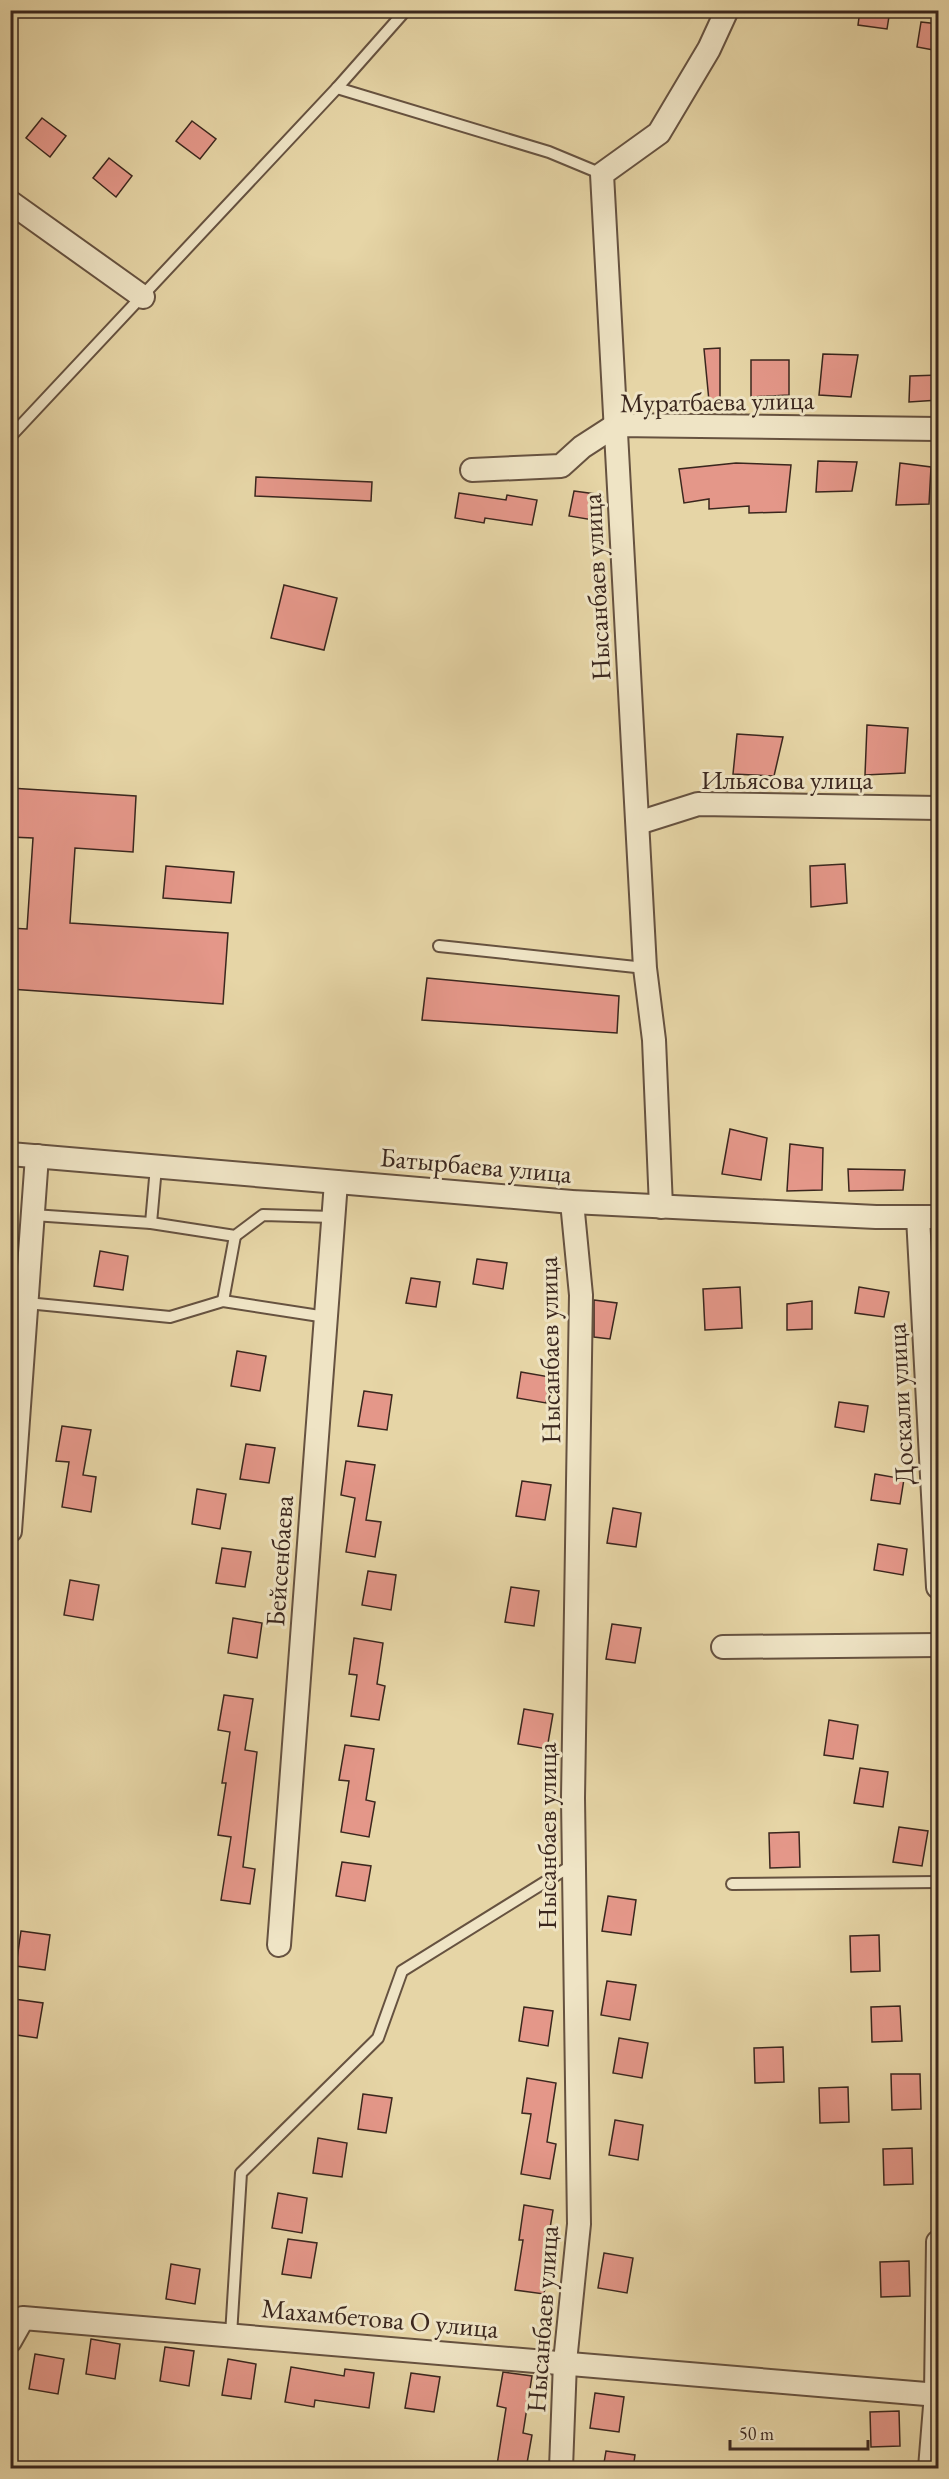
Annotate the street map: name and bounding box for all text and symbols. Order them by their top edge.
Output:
street label: Муратбаева улица [619,382,815,420]
street label: Нысанбаев улица [574,492,618,681]
street label: Ильясова улица [701,762,873,797]
street label: Батырбаева улица [379,1139,574,1191]
street label: Нысанбаев улица [530,1256,568,1444]
street label: Доскали улица [878,1322,922,1486]
street label: Бейсенбаева [257,1494,301,1628]
street label: Нысанбаев улица [529,1742,564,1930]
street label: Нысанбаев улица [518,2224,566,2414]
street label: Махамбетова О улица [260,2290,500,2346]
scale bar [730,2413,868,2451]
text: 50 m [739,2422,774,2445]

